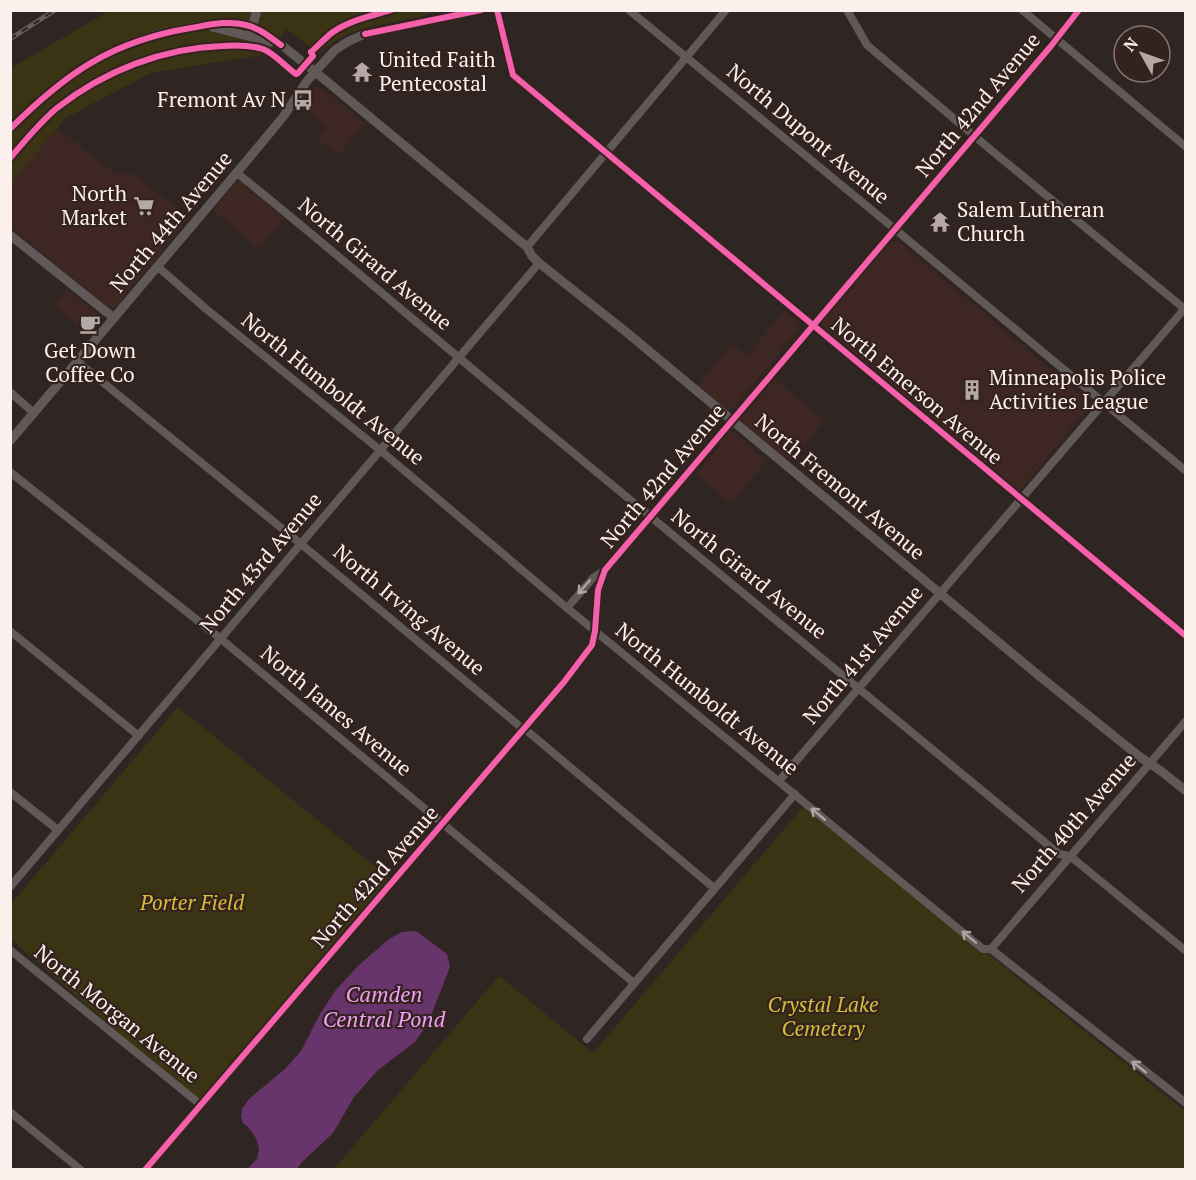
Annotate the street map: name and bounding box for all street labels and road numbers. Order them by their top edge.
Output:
street label: North 42nd Avenue [909,26,1046,182]
street label: North Dupont Avenue [721,57,896,210]
street label: North 44th Avenue [103,145,238,298]
street label: North Girard Avenue [293,191,459,336]
street label: North Humboldt Avenue [236,306,431,471]
street label: North Emerson Avenue [826,310,1009,470]
street label: North 42nd Avenue [594,397,731,553]
street label: North Fremont Avenue [750,407,932,566]
street label: North 43rd Avenue [193,486,327,639]
street label: North Girard Avenue [666,502,833,645]
street label: North Irving Avenue [328,537,491,681]
street label: North 41st Avenue [796,579,929,730]
street label: North Humboldt Avenue [610,616,805,781]
street label: North James Avenue [255,639,418,782]
street label: North 40th Avenue [1005,747,1142,898]
street label: North 42nd Avenue [305,799,444,954]
street label: North Morgan Avenue [29,938,206,1089]

